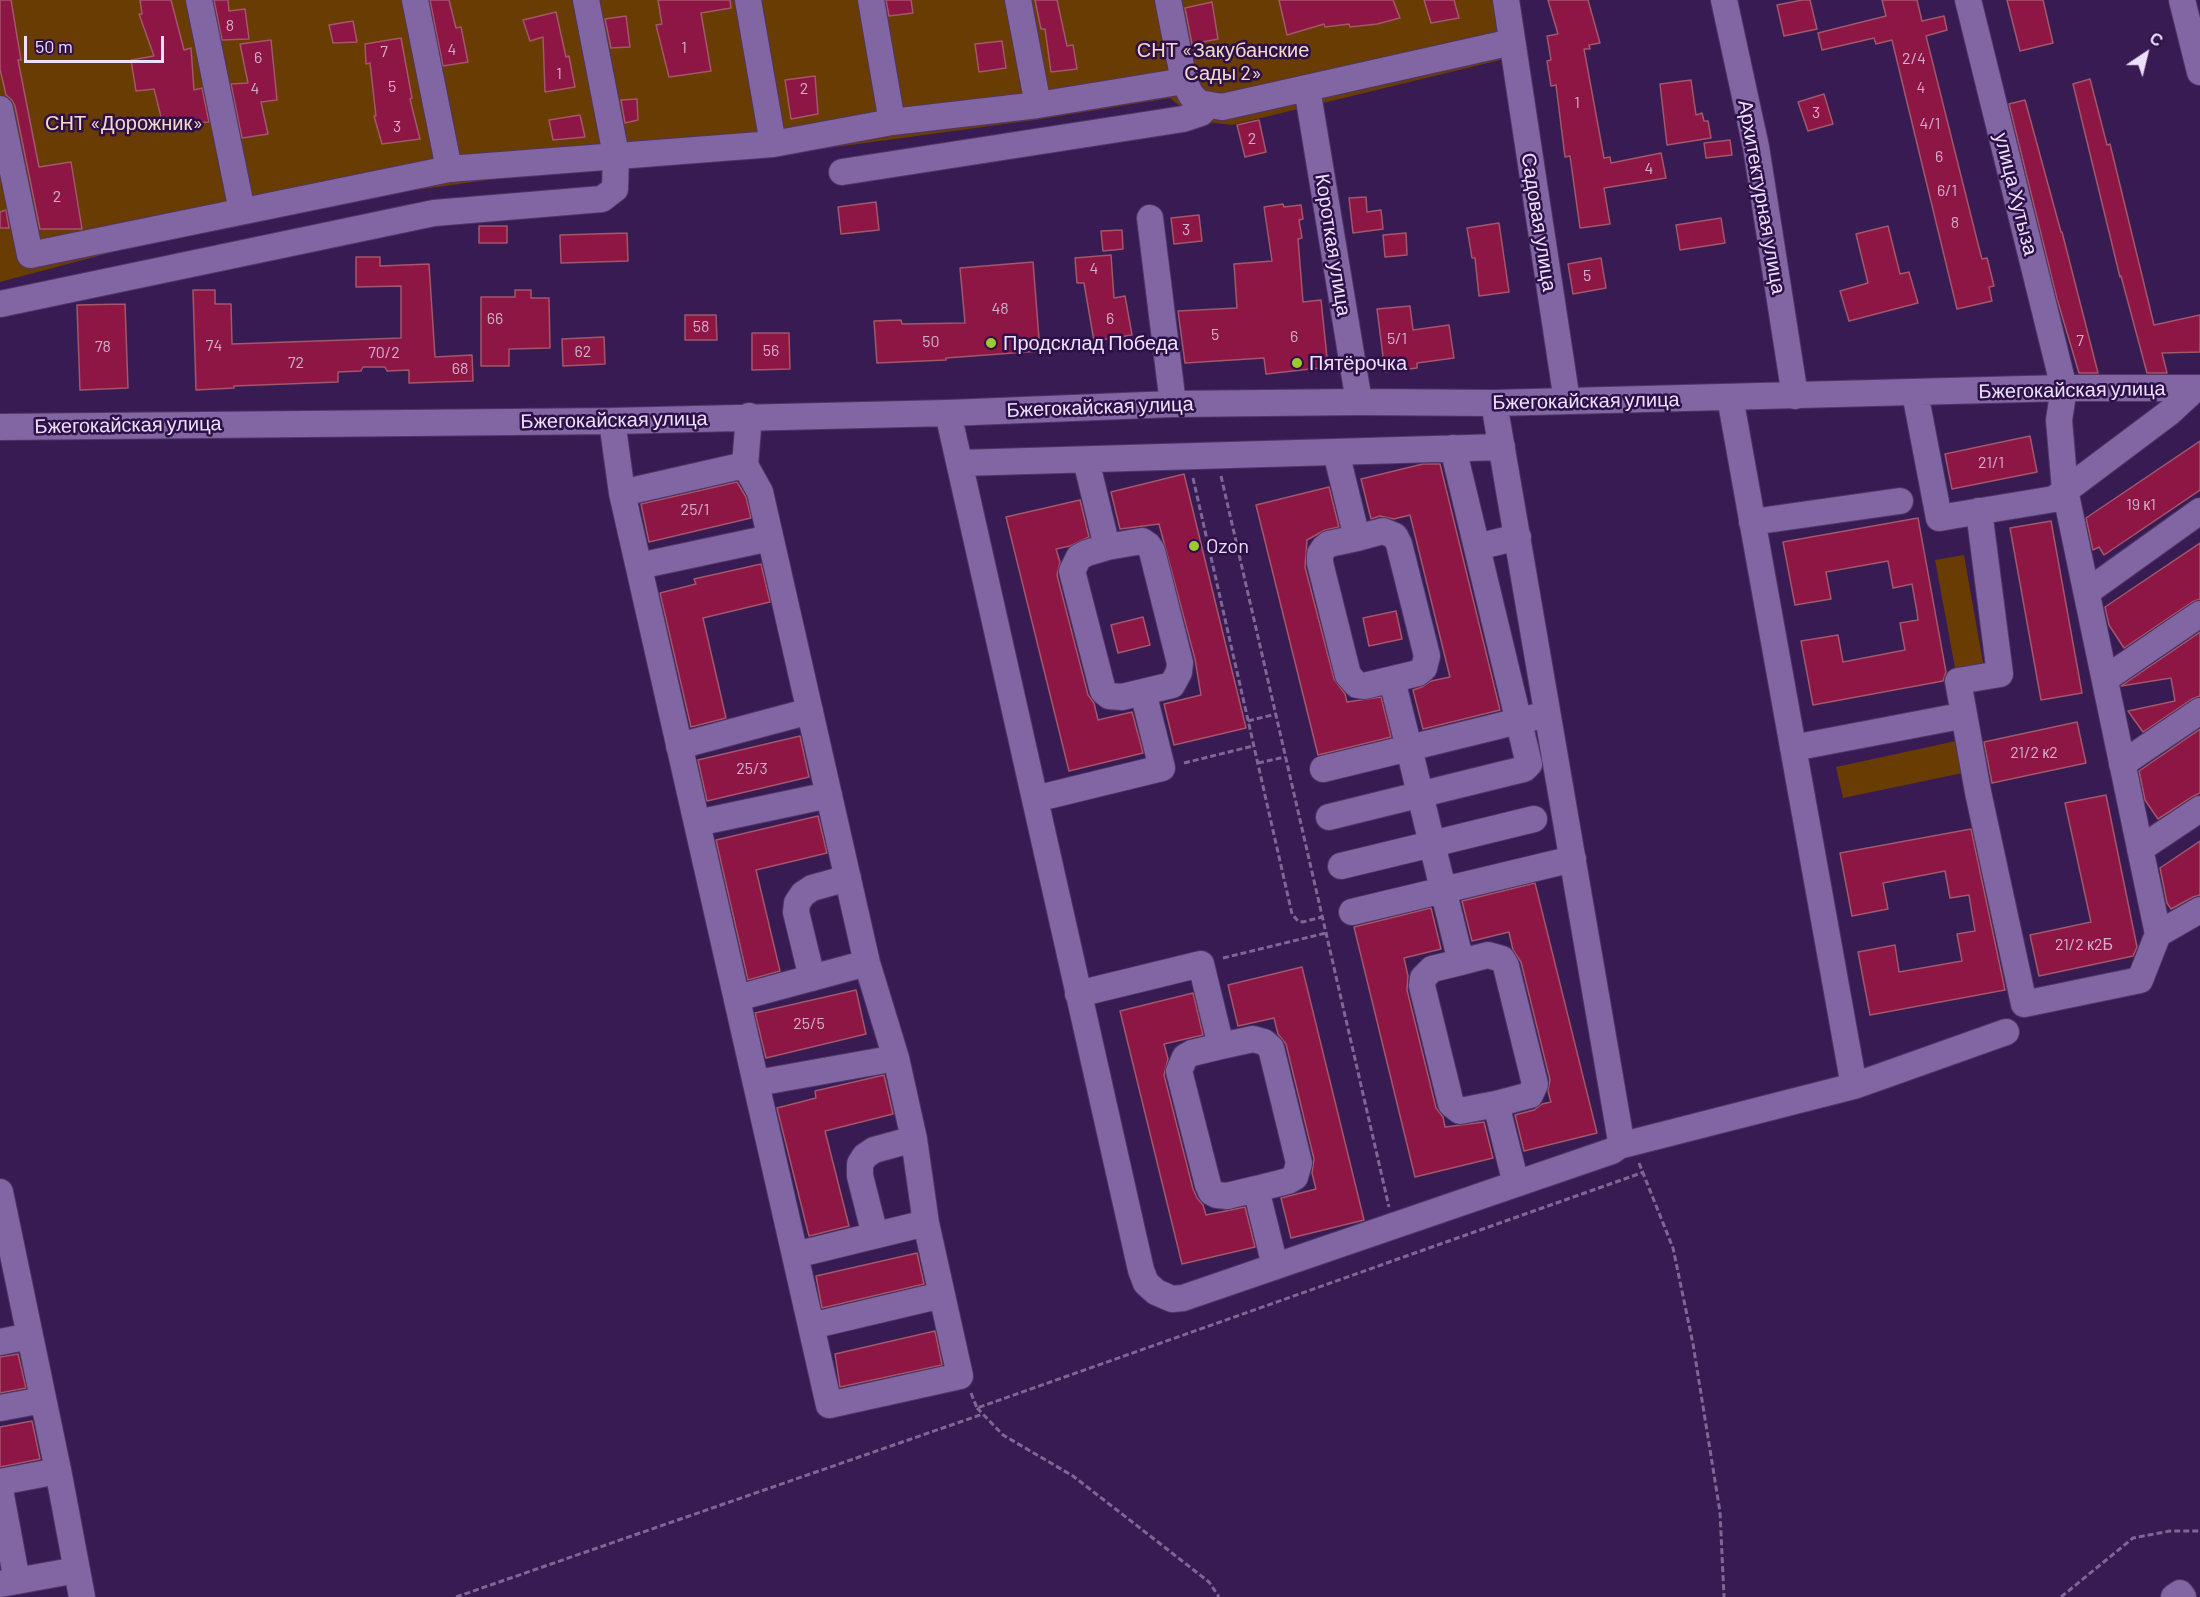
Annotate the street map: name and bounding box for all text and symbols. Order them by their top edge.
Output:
house number: 8 [226,16,234,36]
scale bar [27,24,166,62]
north arrow [2116,24,2176,84]
text: С [2146,28,2167,50]
text: 50 m [35,35,73,57]
house number: 1 [681,38,687,58]
park label: СНТ «Закубанские Сады 2» [1137,38,1309,85]
house number: 4 [448,40,456,60]
house number: 7 [380,42,388,62]
house number: 6 [254,48,262,68]
house number: 2/4 [1902,49,1926,69]
house number: 1 [556,64,562,84]
house number: 5 [388,77,396,97]
house number: 4 [1917,78,1925,98]
house number: 4 [251,79,259,99]
house number: 2 [800,79,808,99]
house number: 1 [1574,93,1580,113]
street label: Архитектурная улица [1733,98,1791,296]
house number: 3 [1812,103,1820,123]
park label: СНТ «Дорожник» [45,111,203,135]
house number: 4/1 [1920,114,1940,134]
house number: 3 [393,117,401,137]
house number: 2 [1248,129,1256,149]
street label: улица Хутыза [1989,130,2043,258]
house number: 6 [1935,147,1943,167]
street label: Садовая улица [1516,151,1562,293]
house number: 4 [1645,159,1653,179]
street label: Короткая улица [1310,172,1356,318]
house number: 6/1 [1937,181,1957,201]
house number: 2 [53,187,61,207]
house number: 8 [1951,213,1959,233]
house number: 3 [1182,220,1190,240]
house number: 4 [1090,259,1098,279]
house number: 5 [1583,266,1591,286]
house number: 48 [991,299,1009,319]
house number: 66 [487,309,503,329]
house number: 6 [1106,309,1114,329]
house number: 58 [693,317,709,337]
house number: 5 [1211,325,1219,345]
house number: 6 [1290,327,1298,347]
house number: 5/1 [1387,329,1407,349]
place label: Продсклад Победа [1003,331,1178,355]
house number: 7 [2076,331,2084,351]
house number: 50 [922,332,940,352]
house number: 74 [206,336,222,356]
marker: Продсклад Победа [984,336,998,350]
house number: 78 [95,337,111,357]
house number: 56 [763,341,779,361]
house number: 62 [575,342,591,362]
house number: 70/2 [368,343,400,363]
place label: Пятёрочка [1309,351,1407,375]
house number: 72 [288,353,304,373]
marker: Пятёрочка [1290,356,1304,370]
house number: 68 [452,359,468,379]
street label: Бжегокайская улица [1978,376,2166,404]
street label: Бжегокайская улица [1492,387,1680,415]
street label: Бжегокайская улица [1006,392,1194,422]
street label: Бжегокайская улица [520,406,708,434]
street label: Бжегокайская улица [34,411,222,439]
house number: 21/1 [1978,453,2004,473]
house number: 19 к1 [2126,495,2156,515]
house number: 25/1 [681,500,709,520]
place label: Ozon [1206,534,1249,558]
marker: Ozon [1187,539,1201,553]
house number: 21/2 к2 [2010,743,2058,763]
house number: 25/3 [736,759,768,779]
house number: 21/2 к2Б [2055,935,2113,955]
house number: 25/5 [793,1014,825,1034]

